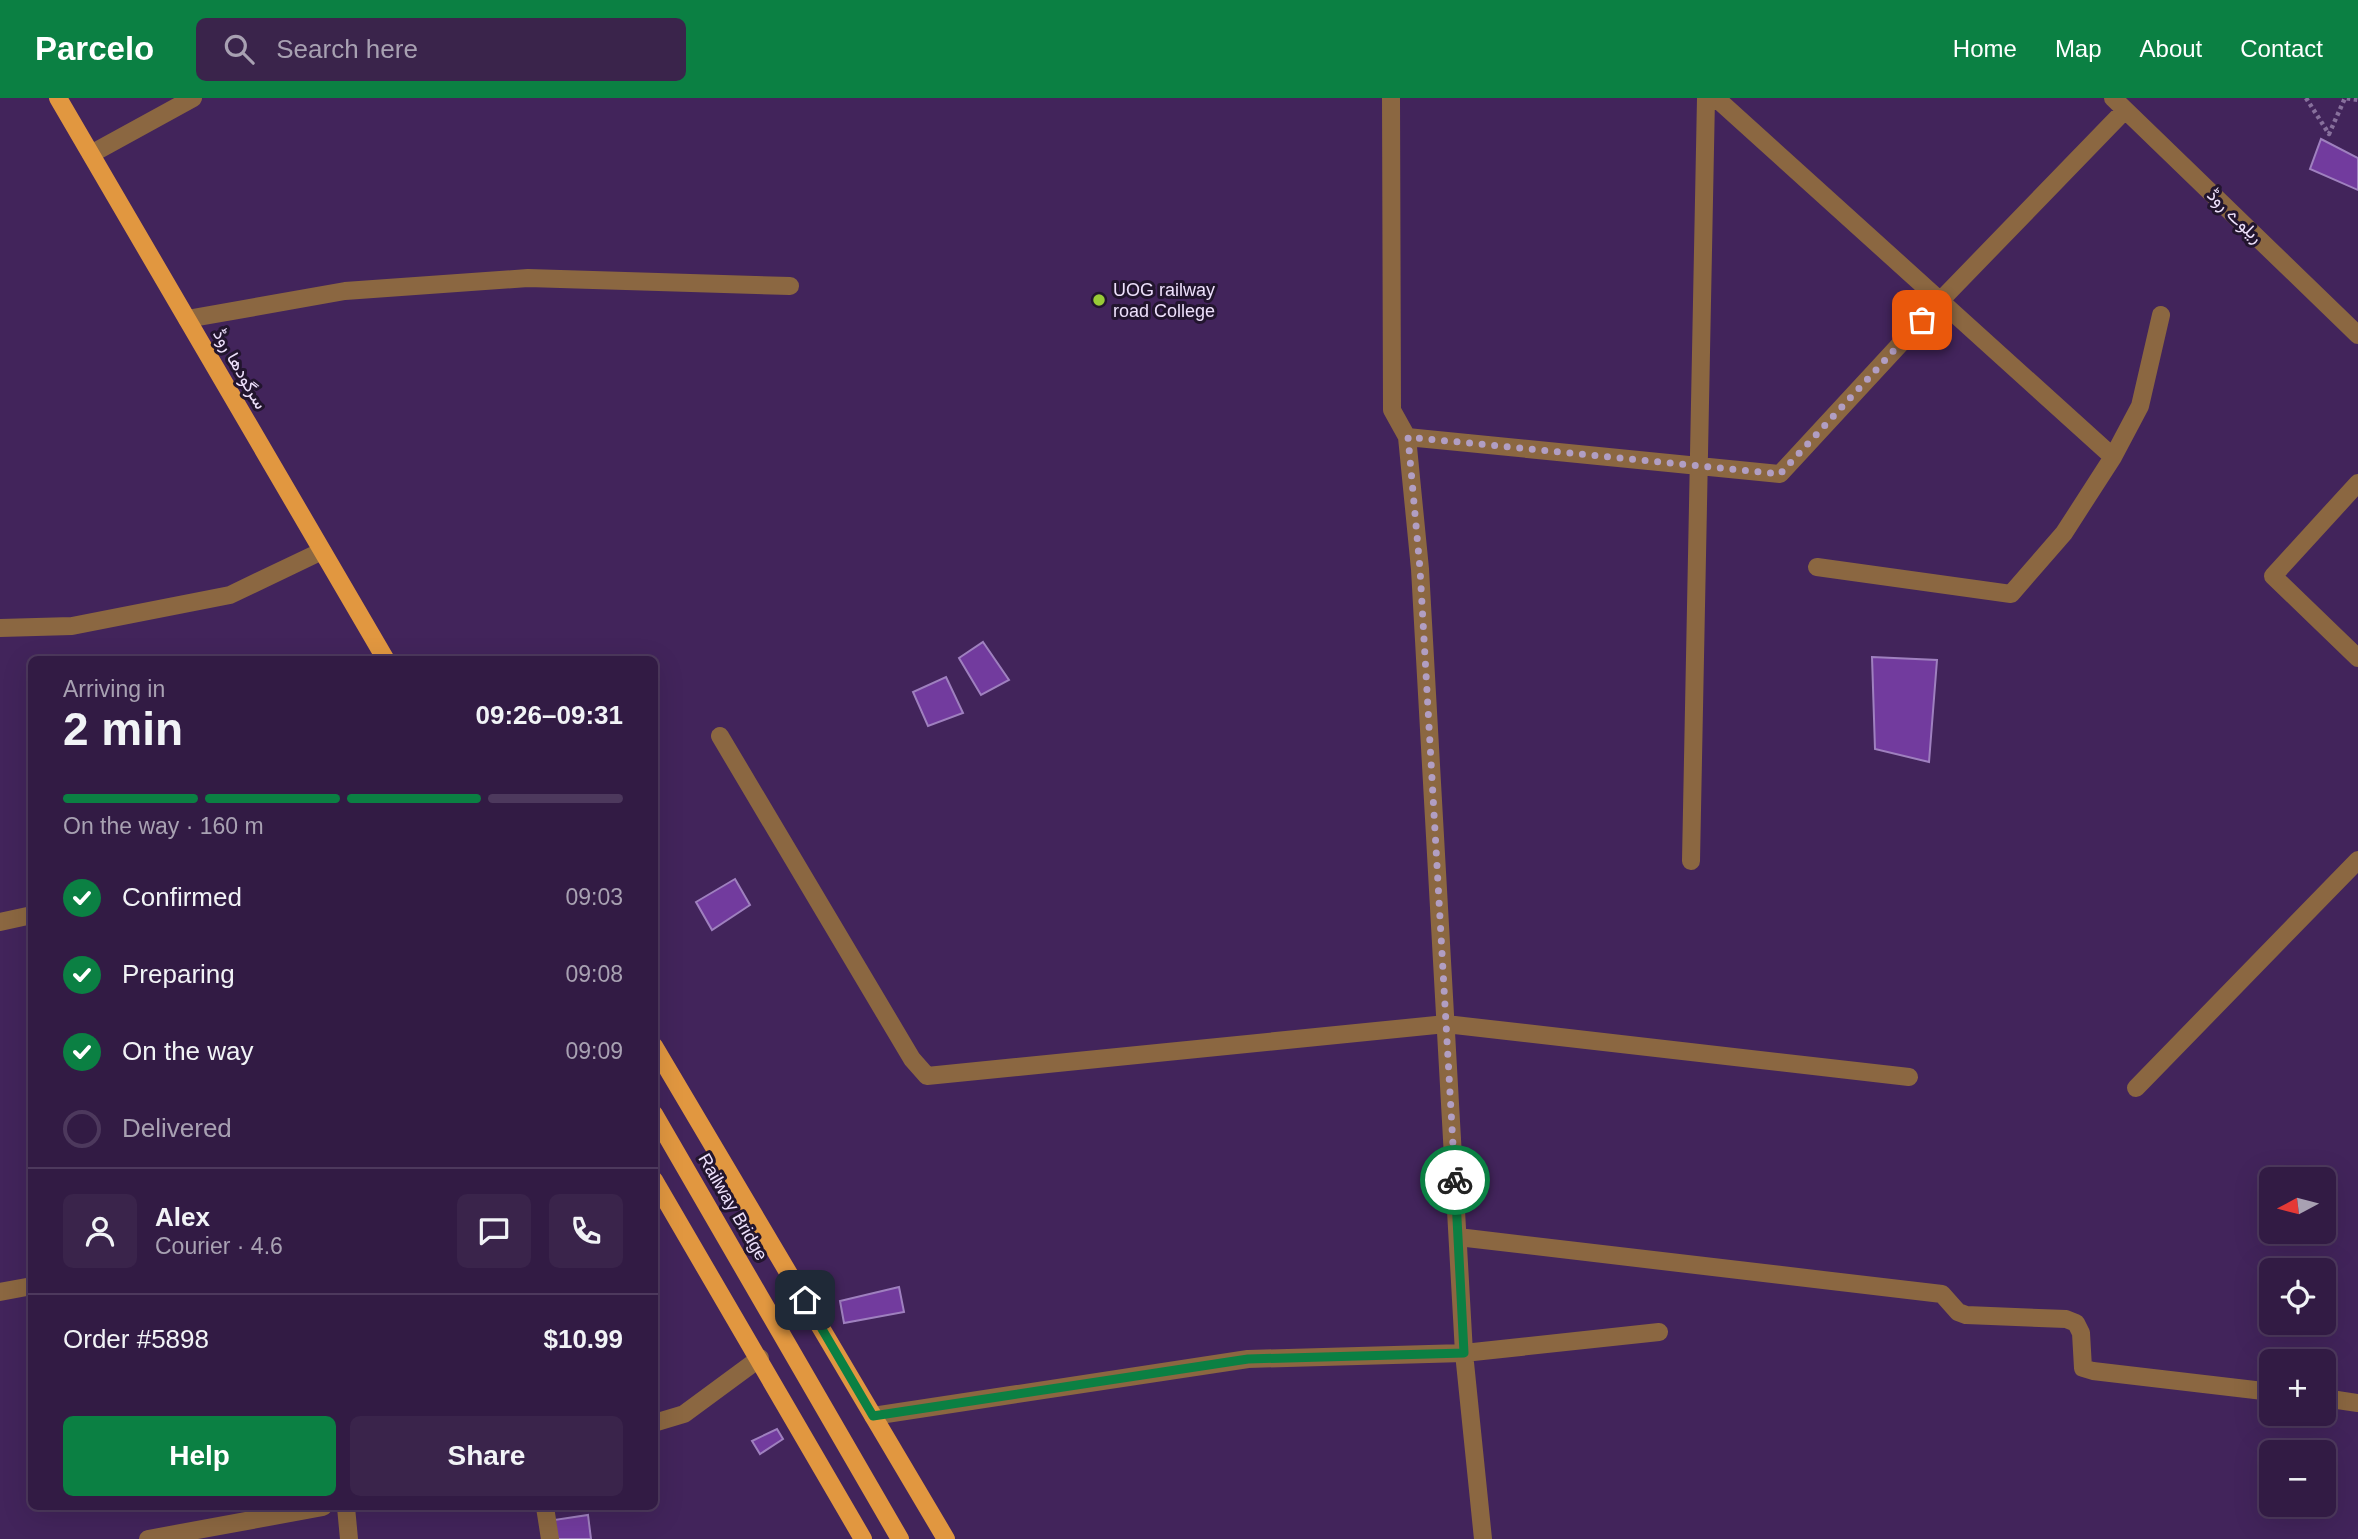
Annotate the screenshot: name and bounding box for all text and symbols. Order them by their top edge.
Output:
search box [196,18,686,81]
text: Parcelo [35,30,154,67]
icon: search [220,30,258,68]
text: Search here [276,34,418,64]
text: Home [1953,35,2017,62]
text: Map [2055,35,2102,62]
text: About [2140,35,2202,62]
text: Contact [2240,35,2323,62]
street label: ریلوے روڈ [2203,185,2267,248]
place label: UOG railway road College [1113,280,1215,321]
pin [1892,290,1952,350]
marker: UOG railway road College [1091,292,1107,308]
icon: bag [1903,301,1941,339]
street label: سرگودھا روڈ [208,326,271,413]
text: Arriving in [63,676,165,702]
text: 09:26–09:31 [476,700,623,730]
text: 2 min [63,703,183,755]
text: On the way · 160 m [63,813,264,839]
icon: check [63,879,101,917]
text: Confirmed [122,882,242,912]
text: 09:03 [565,884,623,910]
icon: check [63,956,101,994]
text: Preparing [122,959,235,989]
text: 09:08 [565,961,623,987]
icon: check [63,1033,101,1071]
text: On the way [122,1036,254,1066]
text: 09:09 [565,1038,623,1064]
text: Delivered [122,1113,232,1143]
courier [1420,1145,1490,1215]
street label: Railway Bridge [694,1150,772,1264]
icon: bike [1436,1161,1474,1199]
north arrow [2259,1167,2336,1244]
map controls [2259,1167,2336,1517]
button: person [63,1194,137,1268]
button: chat [457,1194,531,1268]
button: phone [549,1194,623,1268]
text: Alex [155,1202,210,1232]
text: Courier · 4.6 [155,1233,283,1259]
button: locate [2259,1258,2336,1335]
pin [775,1270,835,1330]
icon: home [786,1281,824,1319]
text: Order #5898 [63,1324,209,1354]
text: $10.99 [543,1324,623,1354]
button: + [2259,1349,2336,1426]
button: Help [63,1416,336,1496]
button: Share [350,1416,623,1496]
button: − [2259,1440,2336,1517]

